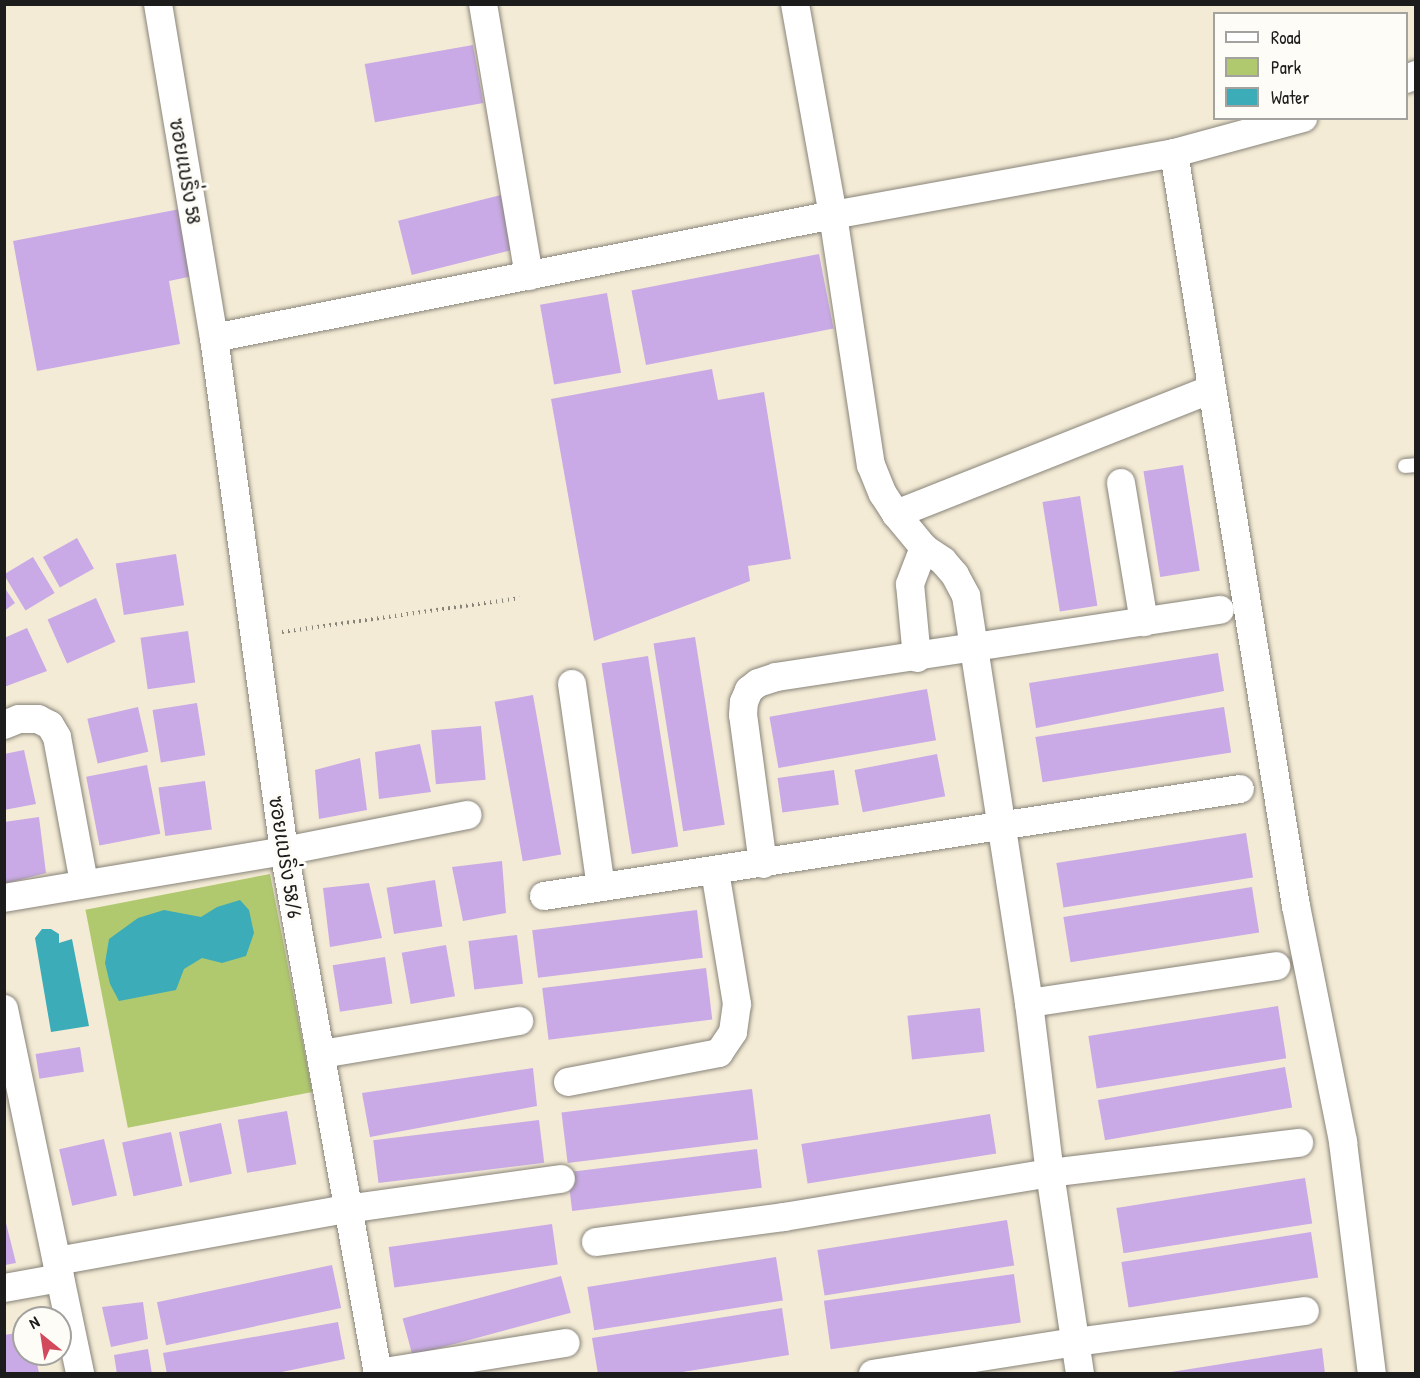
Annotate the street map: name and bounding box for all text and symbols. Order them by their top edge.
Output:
legend [1213,12,1408,120]
text: Road [1271,25,1301,50]
text: Park [1271,55,1301,80]
text: Water [1271,85,1309,110]
street label: ซอยแบริ่ง 58 [165,116,207,226]
street label: ซอยแบริ่ง 58/6 [264,794,308,920]
north arrow [12,1306,72,1366]
text: N [25,1310,43,1334]

